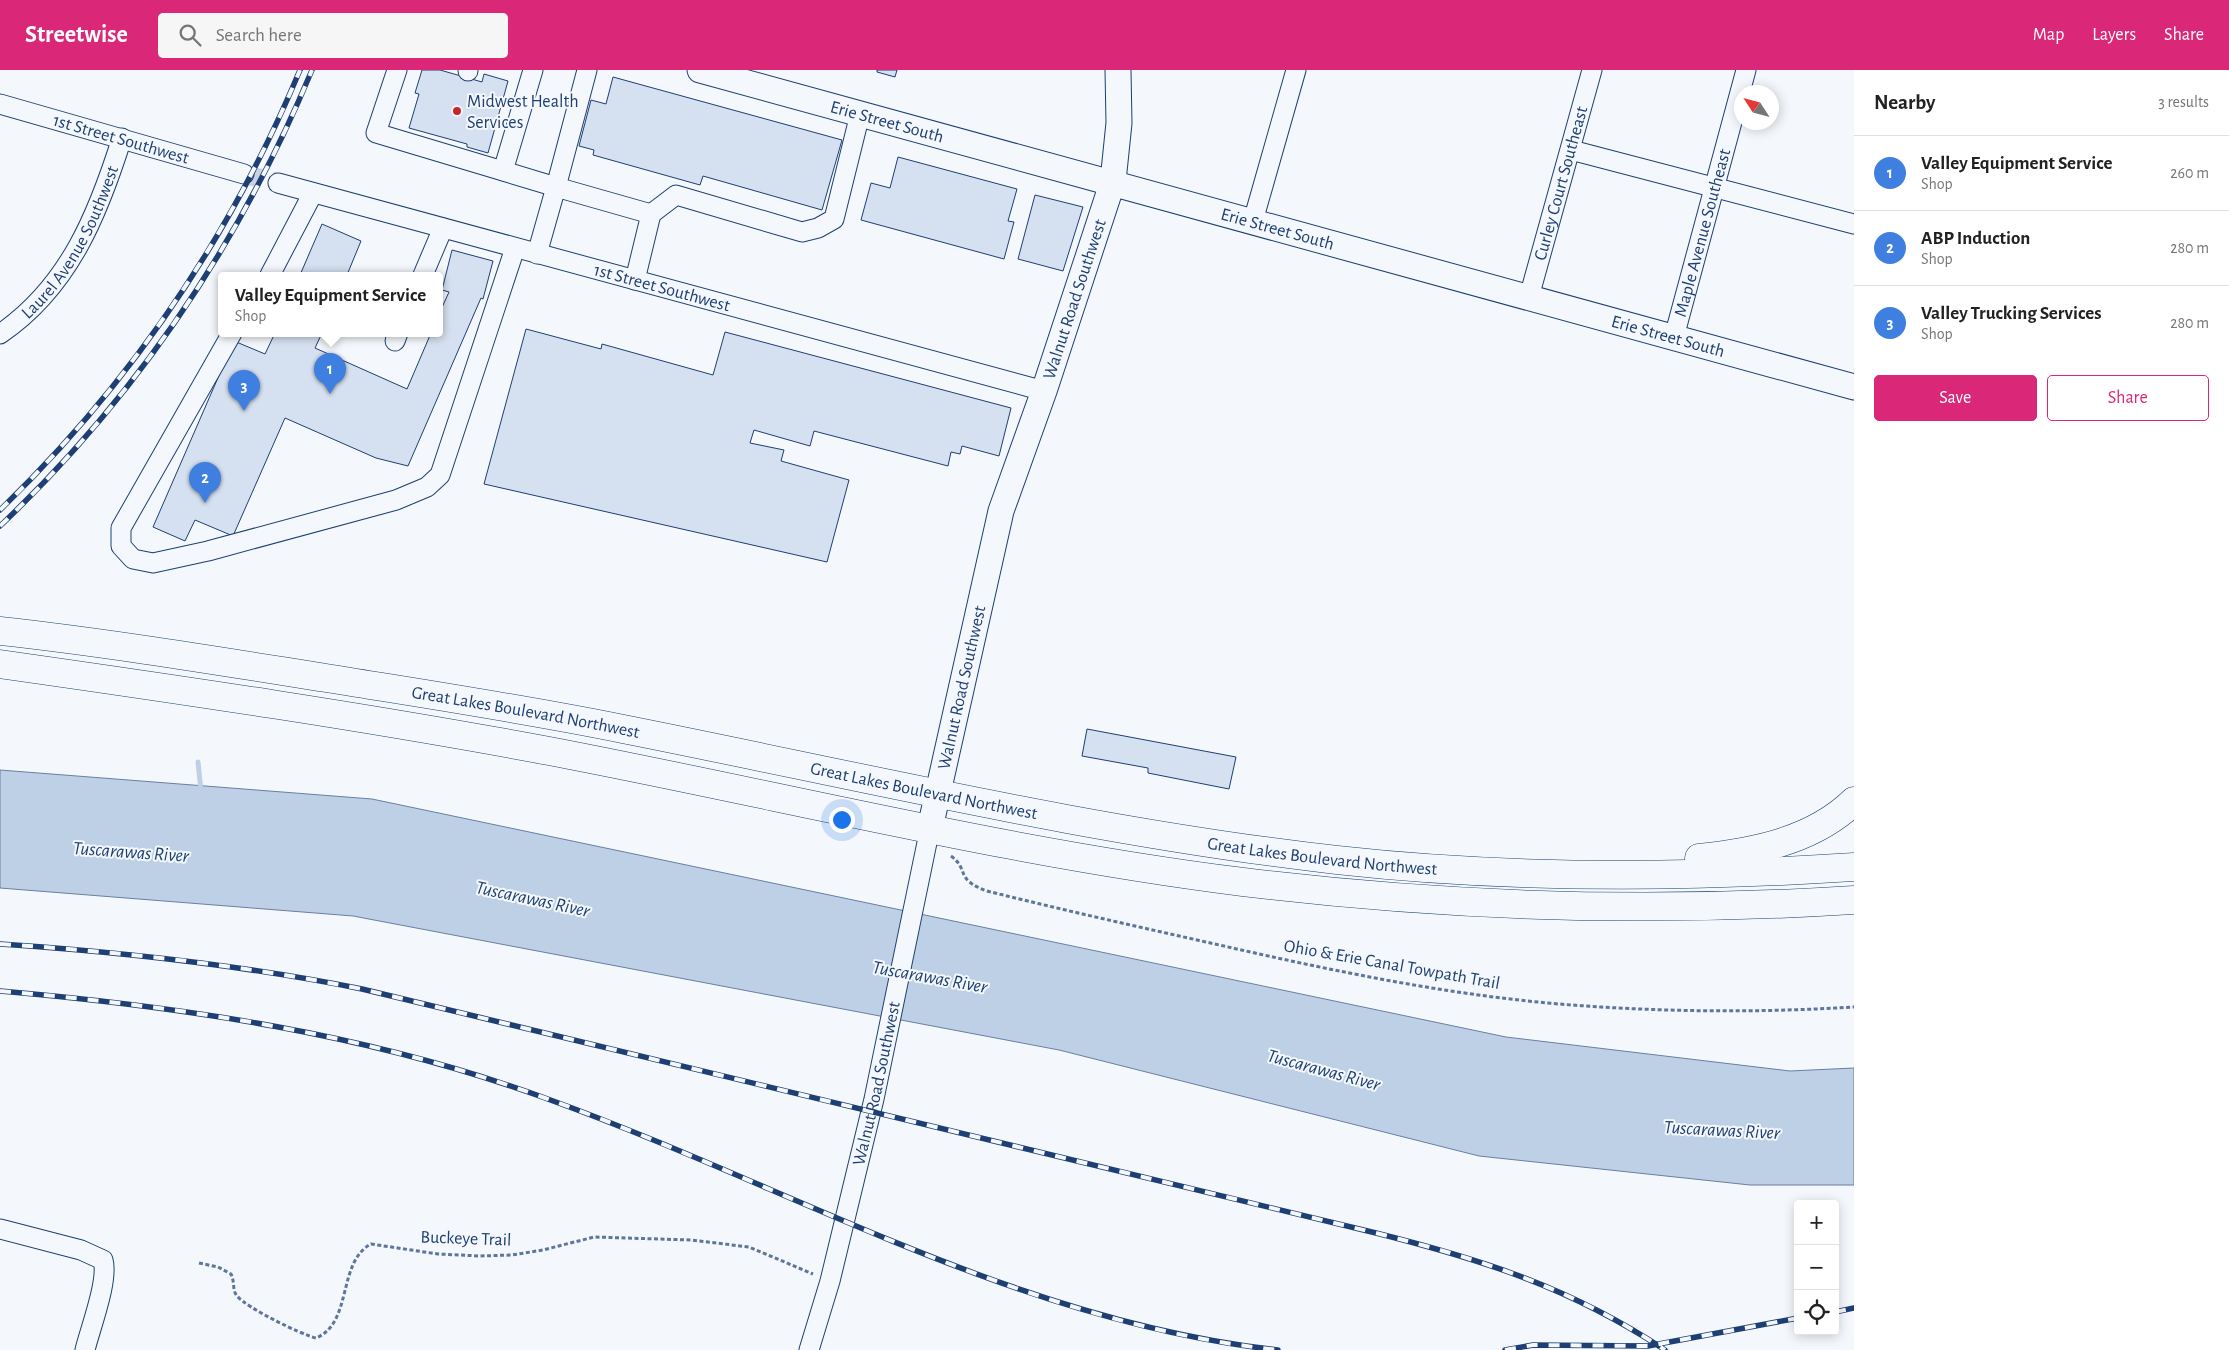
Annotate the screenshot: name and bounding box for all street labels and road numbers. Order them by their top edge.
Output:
street label: Erie Street South [828,98,945,146]
street label: Curley Court Southeast [1532,104,1592,263]
street label: 1st Street Southwest [51,112,191,168]
street label: Maple Avenue Southeast [1672,147,1734,319]
street label: Laurel Avenue Southwest [18,163,122,323]
street label: Erie Street South [1219,205,1336,254]
street label: Walnut Road Southwest [1040,217,1110,382]
street label: 1st Street Southwest [592,261,732,315]
street label: Erie Street South [1609,313,1727,361]
street label: Walnut Road Southwest [935,604,990,771]
street label: Great Lakes Boulevard Northwest [410,684,641,742]
street label: Great Lakes Boulevard Northwest [809,760,1039,823]
street label: Great Lakes Boulevard Northwest [1206,835,1438,879]
street label: Ohio & Erie Canal Towpath Trail [1282,937,1501,993]
street label: Walnut Road Southwest [850,1000,904,1168]
street label: Buckeye Trail [420,1228,512,1250]

